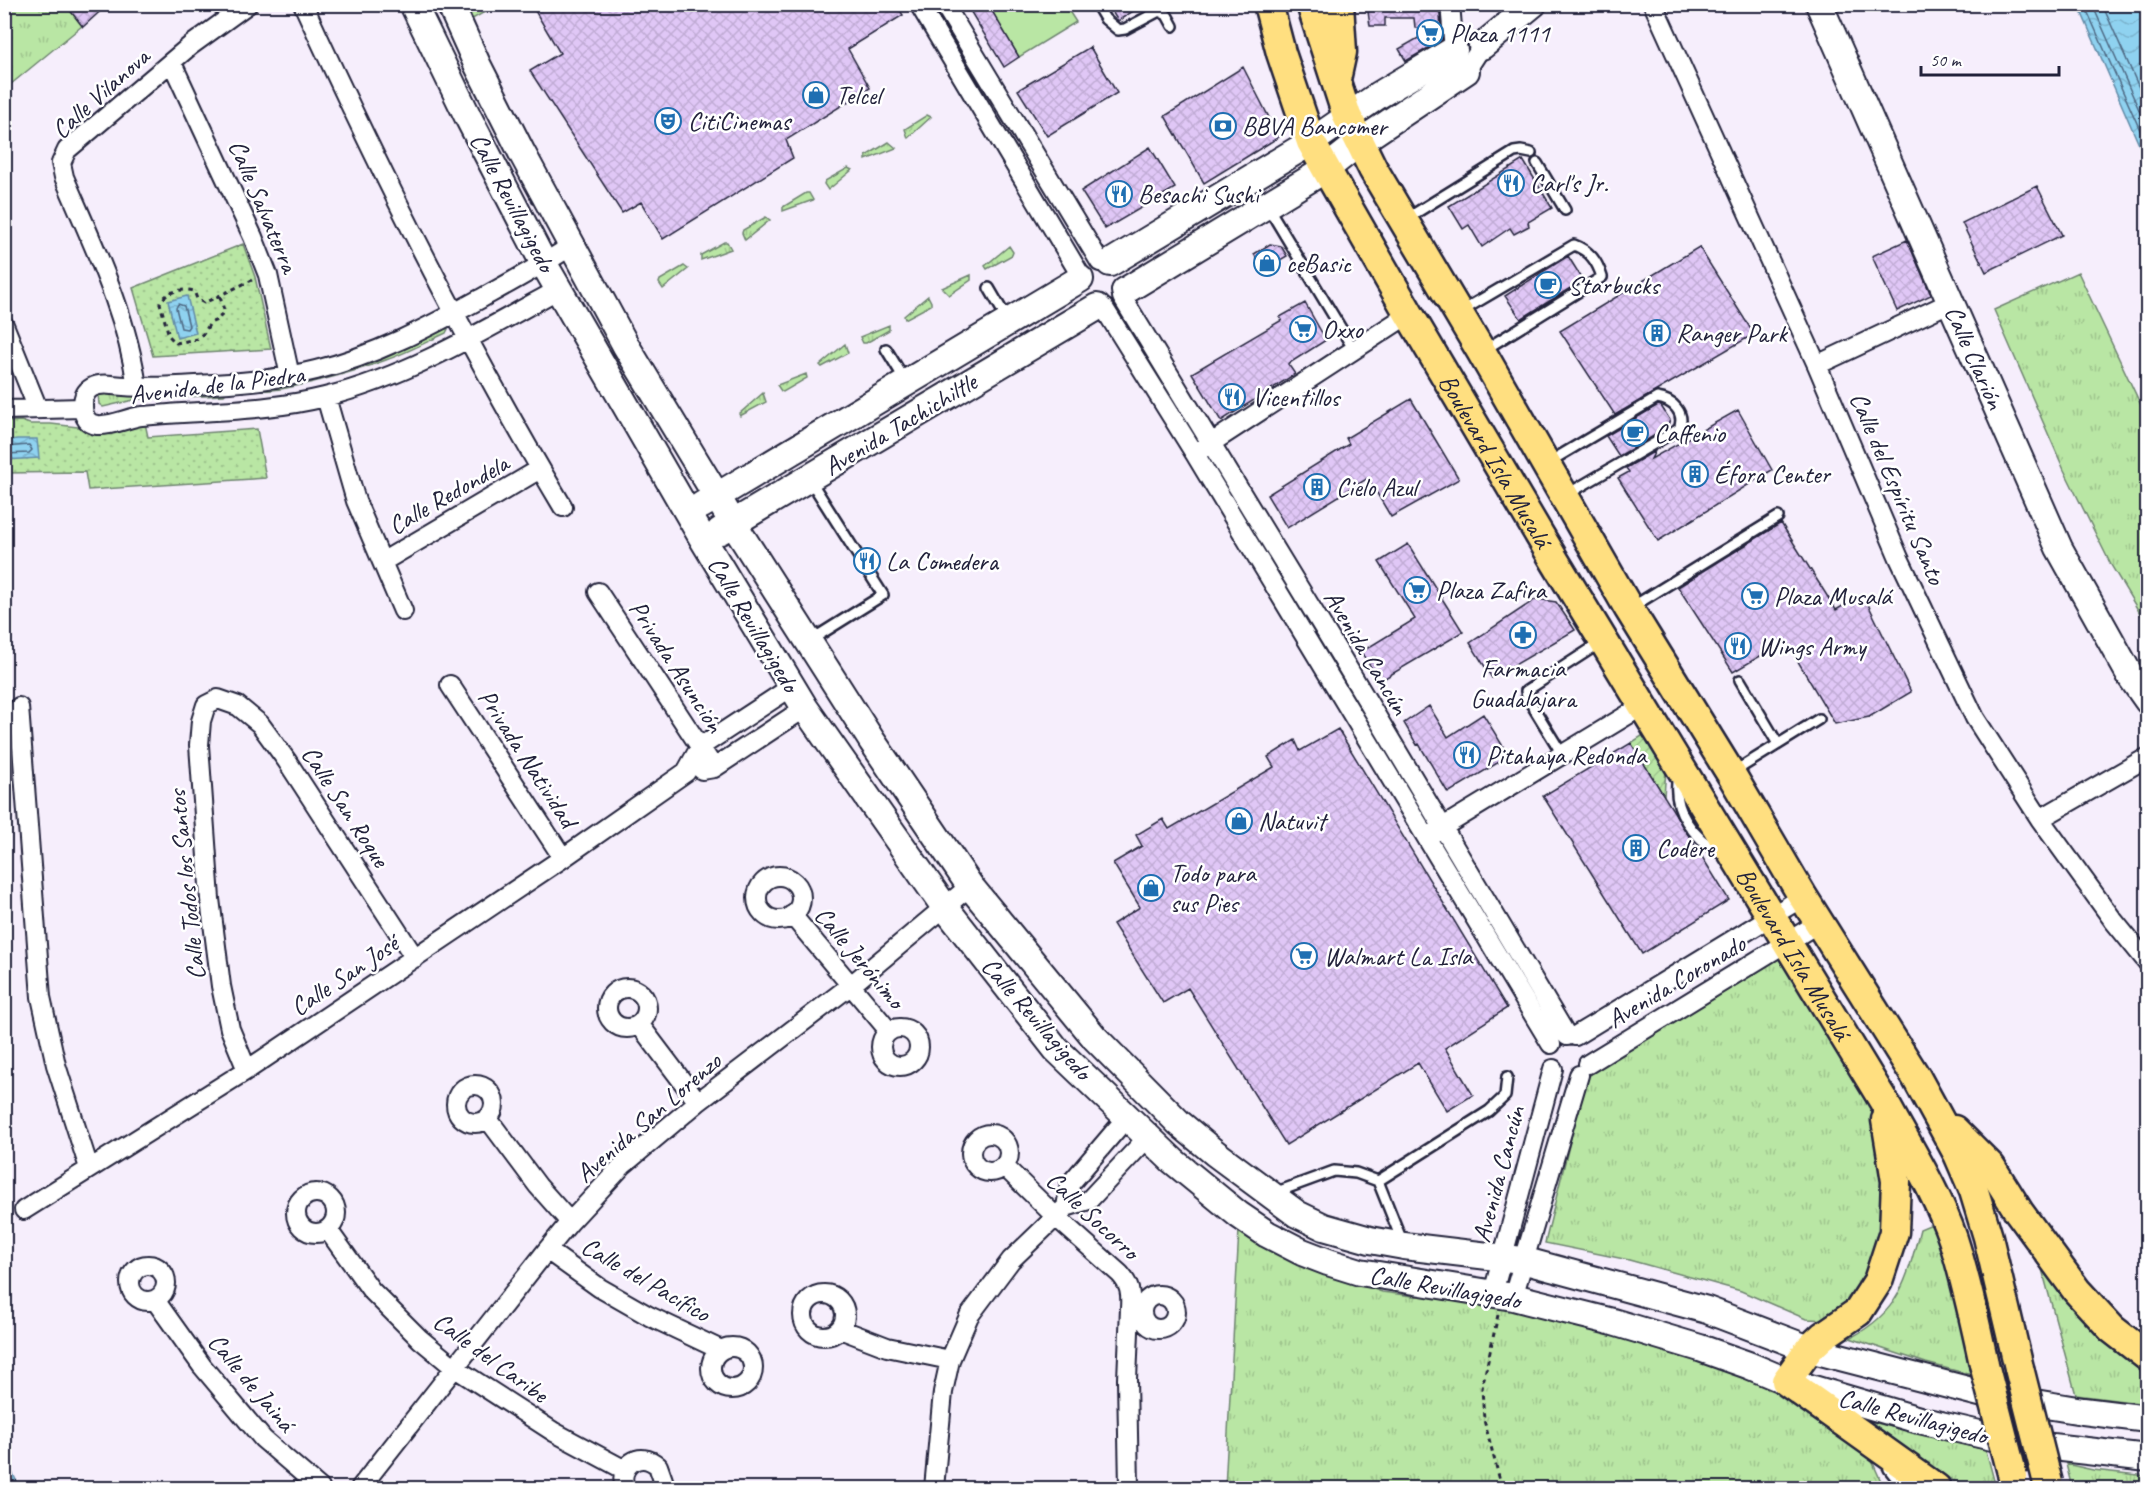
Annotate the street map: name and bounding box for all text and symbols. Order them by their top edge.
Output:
place label: Plaza 1111 [1450,17,1551,50]
supermarket icon: Plaza 1111 [1415,18,1445,48]
street label: Calle Vilanova [44,39,158,146]
scale bar [1921,39,2059,77]
text: 50 m [1930,49,1963,71]
place label: Telcel [836,79,885,112]
shop icon: Telcel [801,80,831,110]
place label: CitiCinemas [688,105,792,138]
theatre icon: CitiCinemas [653,106,683,136]
place label: BBVA Bancomer [1242,110,1389,143]
bank icon: BBVA Bancomer [1208,111,1238,141]
street label: Calle Revillagigedo [462,127,564,280]
street label: Calle Salvaterra [221,135,307,280]
place label: Carl's Jr. [1530,167,1609,200]
restaurant icon: Carl's Jr. [1496,168,1526,198]
place label: Besachi Sushi [1138,178,1262,211]
restaurant icon: Besachi Sushi [1104,179,1134,209]
place label: ceBasic [1286,247,1352,280]
shop icon: ceBasic [1252,248,1282,278]
place label: Starbucks [1568,269,1661,302]
cafe icon: Starbucks [1533,270,1563,300]
street label: Calle Clarión [1937,300,2013,415]
place label: Oxxo [1322,313,1365,346]
supermarket icon: Oxxo [1288,314,1318,344]
place label: Ranger Park [1676,317,1788,350]
building icon: Ranger Park [1642,318,1672,348]
street label: Avenida de la Piedra [128,357,308,412]
street label: Avenida Tachichiltle [818,364,985,483]
street label: Boulevard Isla Musalá [1431,368,1561,556]
place label: Vicentillos [1252,381,1341,414]
restaurant icon: Vicentillos [1217,382,1247,412]
street label: Calle del Espíritu Santo [1842,387,1954,591]
place label: Caffenio [1654,417,1727,450]
cafe icon: Caffenio [1620,418,1650,448]
street label: Calle Redondela [382,446,516,542]
place label: Éfora Center [1714,458,1832,491]
building icon: Éfora Center [1680,459,1710,489]
place label: Cielo Azul [1336,471,1421,504]
building icon: Cielo Azul [1302,472,1332,502]
place label: La Comedera [886,545,999,578]
restaurant icon: La Comedera [852,546,882,576]
street label: Calle Revillagigedo [700,550,808,700]
place label: Plaza Zafira [1436,574,1548,607]
supermarket icon: Plaza Zafira [1402,575,1432,605]
place label: Plaza Musalá [1774,580,1894,613]
supermarket icon: Plaza Musalá [1740,581,1770,611]
street label: Avenida Cancún [1317,584,1417,722]
street label: Privada Asunción [622,594,732,740]
pharmacy icon: Farmacia Guadalajara [1508,620,1538,650]
place label: Wings Army [1758,630,1868,663]
restaurant icon: Wings Army [1723,631,1753,661]
place label: Farmacia Guadalajara [1470,652,1578,715]
street label: Privada Natividad [471,683,587,837]
street label: Calle San Roque [294,739,398,875]
place label: Pitahaya Redonda [1486,739,1648,772]
restaurant icon: Pitahaya Redonda [1452,740,1482,770]
street label: Calle Todos los Santos [160,786,213,982]
place label: Natuvit [1258,805,1329,838]
shop icon: Natuvit [1224,806,1254,836]
place label: Codere [1656,832,1715,865]
building icon: Codere [1621,833,1651,863]
place label: Todo para sus Pies [1170,857,1257,920]
street label: Boulevard Isla Musalá [1728,861,1860,1048]
shop icon: Todo para sus Pies [1136,873,1166,903]
street label: Calle Jerónimo [807,899,914,1017]
street label: Calle San José [284,925,407,1023]
street label: Avenida Coronado [1601,926,1753,1036]
place label: Walmart La Isla [1324,940,1474,973]
supermarket icon: Walmart La Isla [1289,941,1319,971]
street label: Calle Revillagigedo [974,950,1101,1089]
street label: Avenida San Lorenzo [569,1044,729,1190]
street label: Avenida Cancún [1464,1101,1533,1246]
street label: Calle Socorro [1039,1164,1148,1269]
street label: Calle del Pacífico [575,1229,718,1330]
street label: Calle Revillagigedo [1367,1258,1526,1317]
street label: Calle del Caribe [427,1305,556,1411]
street label: Calle de Jainá [201,1326,304,1441]
street label: Calle Revillagigedo [1835,1381,1993,1453]

